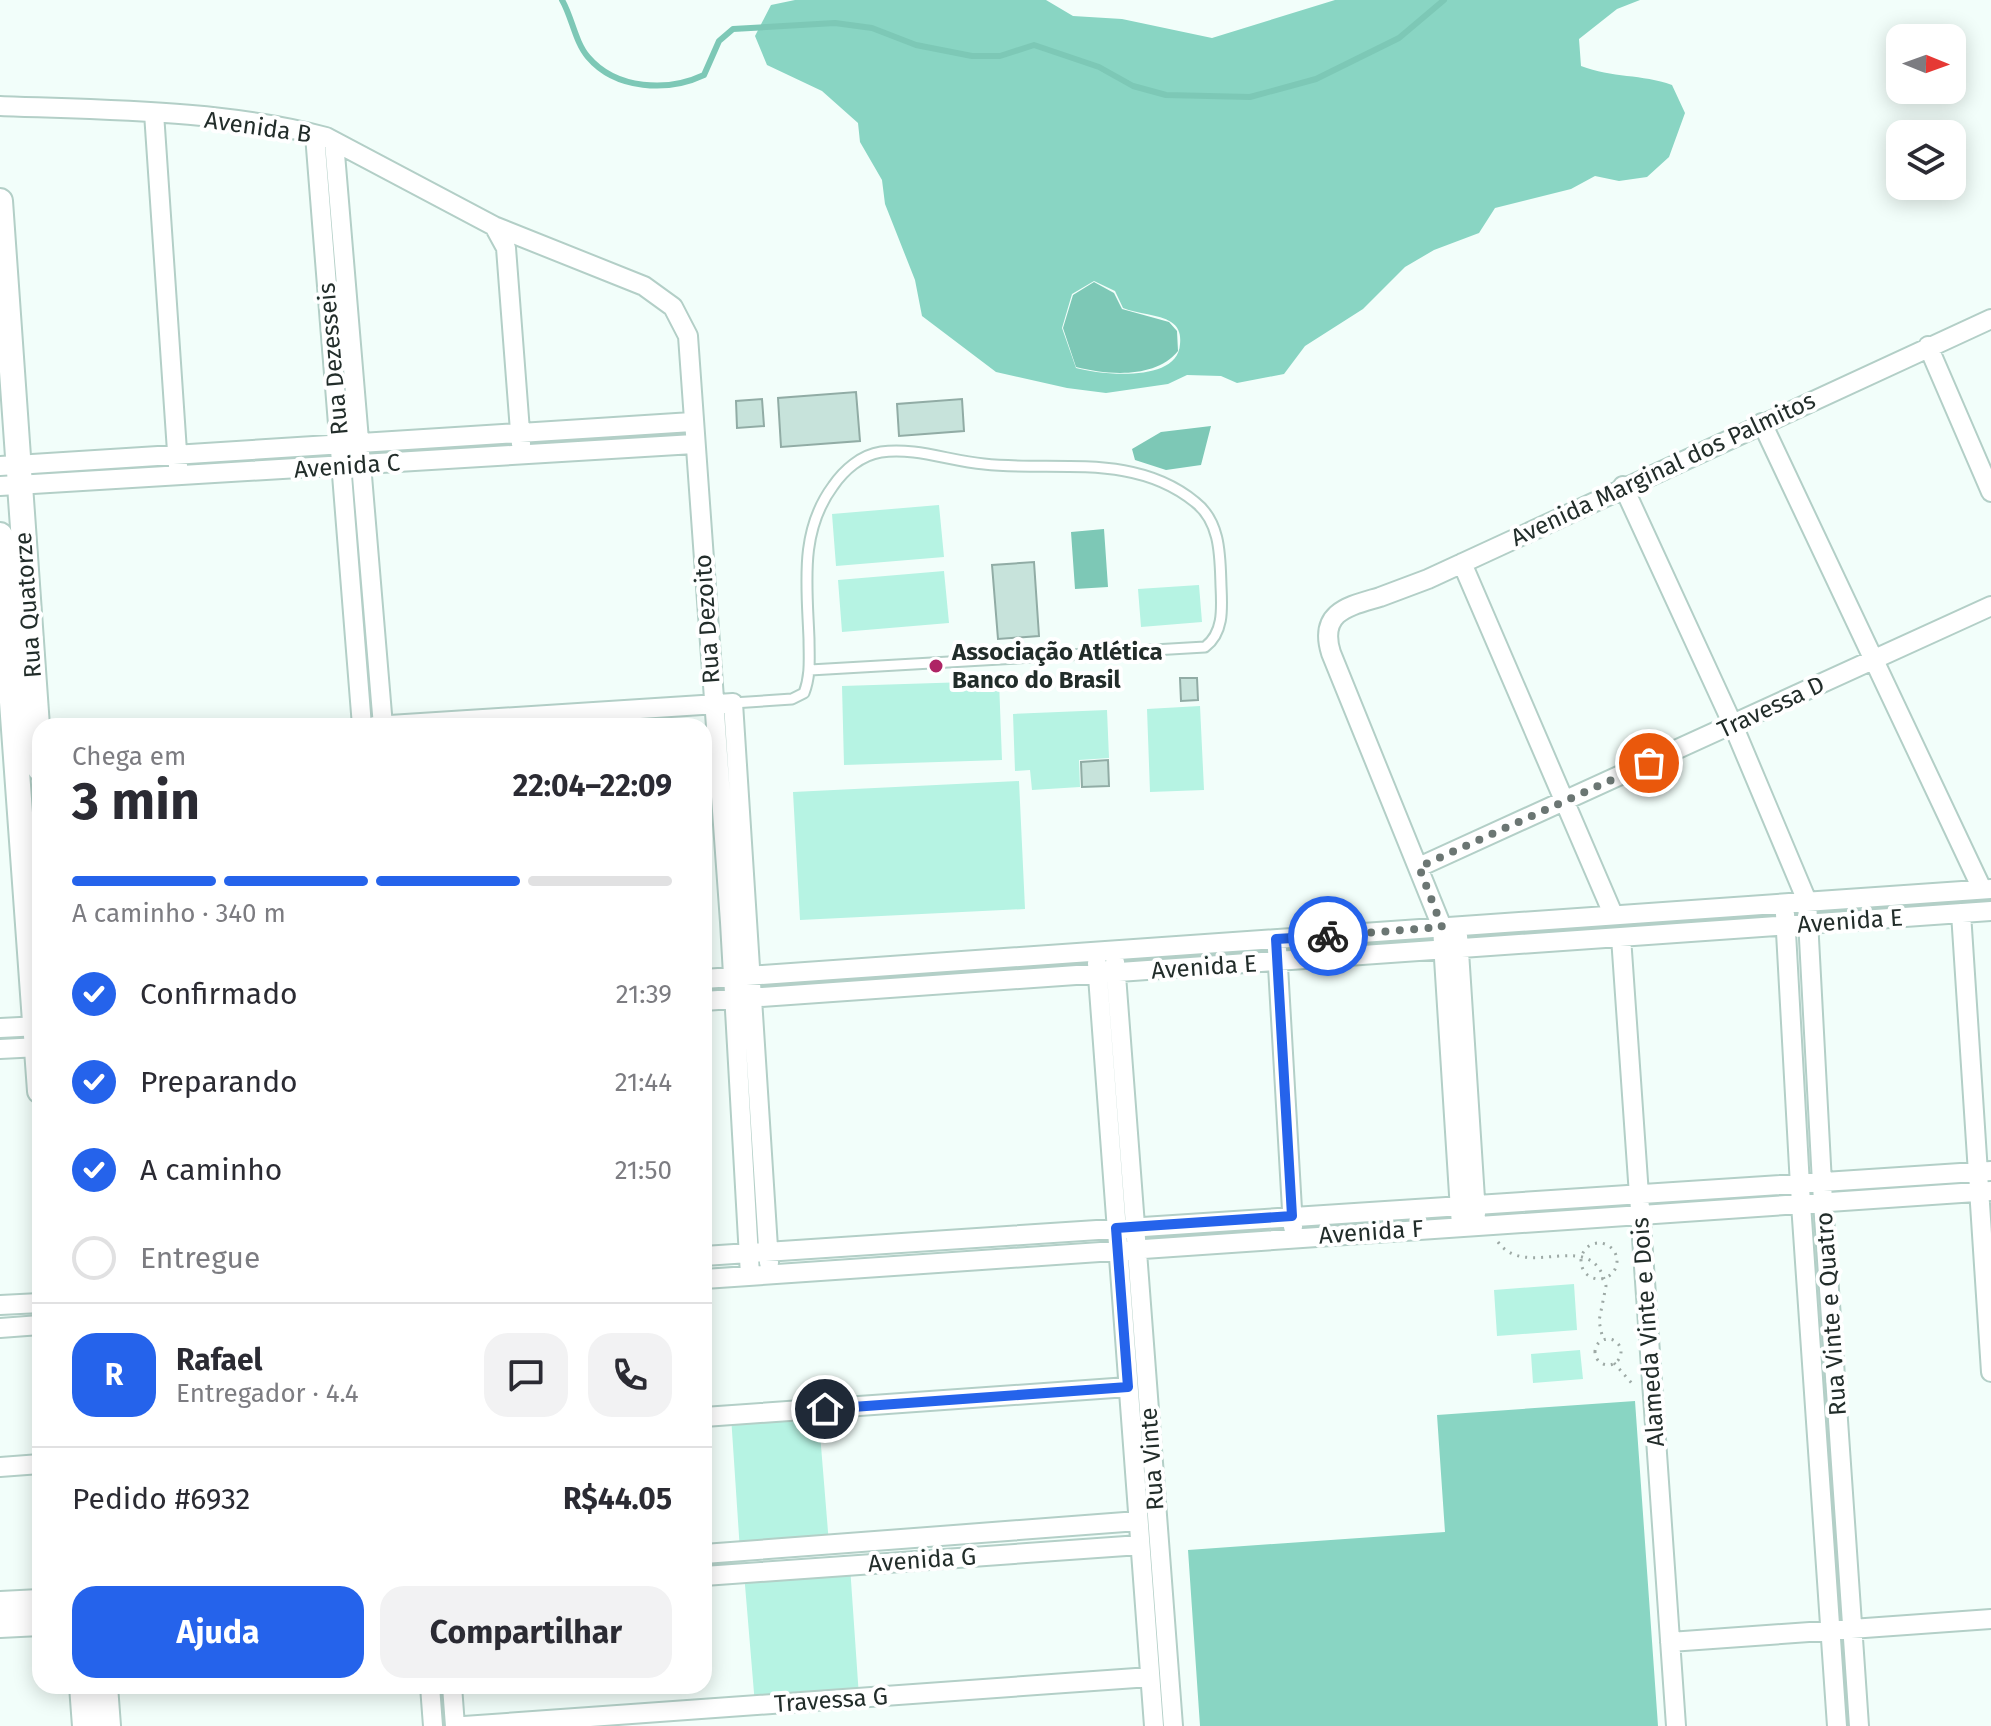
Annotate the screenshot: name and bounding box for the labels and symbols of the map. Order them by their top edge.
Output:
north arrow [1886,24,1966,104]
street label: Avenida B [203,106,313,148]
street label: Rua Dezesseis [312,282,354,436]
street label: Avenida Marginal dos Palmitos [1506,386,1820,552]
street label: Avenida C [293,448,401,484]
street label: Rua Quatorze [9,531,47,679]
street label: Rua Dezoito [689,553,725,685]
place label: Associação Atlética Banco do Brasil [951,638,1163,694]
marker: Associação Atlética Banco do Brasil [927,657,945,675]
street label: Travessa D [1713,670,1829,744]
pin [1615,729,1683,797]
courier [1288,896,1368,976]
street label: Avenida E [1796,903,1904,939]
street label: Avenida E [1150,949,1258,985]
street label: Rua Vinte e Quatro [1810,1211,1852,1417]
street label: Avenida F [1318,1214,1425,1250]
street label: Alameda Vinte e Dois [1626,1216,1670,1448]
pin [791,1375,859,1443]
street label: Rua Vinte [1134,1406,1170,1512]
street label: Avenida G [867,1542,977,1578]
street label: Travessa G [773,1682,889,1718]

